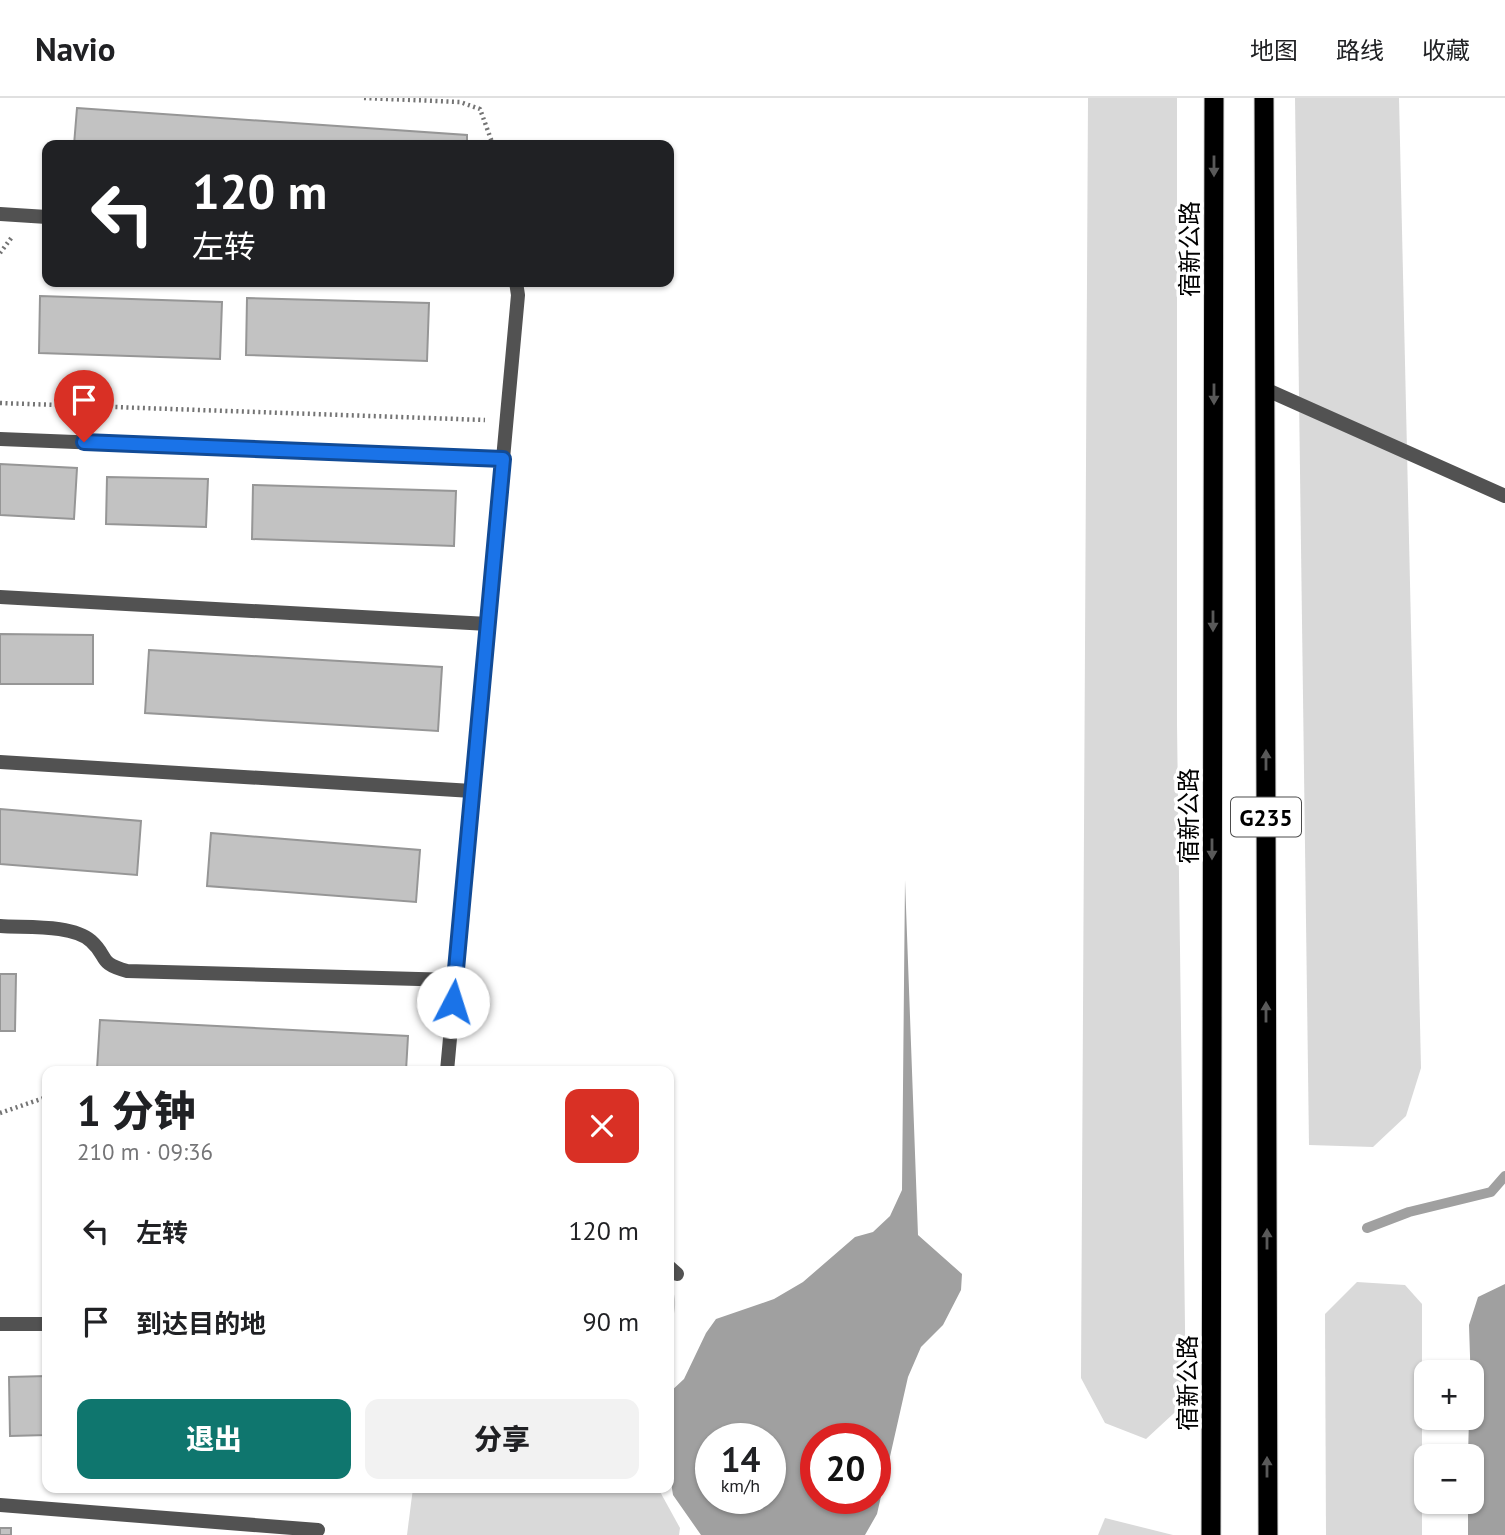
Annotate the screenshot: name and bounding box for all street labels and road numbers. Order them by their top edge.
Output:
street label: 宿新公路 [1174,201,1205,297]
street label: 宿新公路 [1173,768,1204,864]
road number: G235 [1231,797,1301,836]
street label: 宿新公路 [1172,1335,1203,1431]

